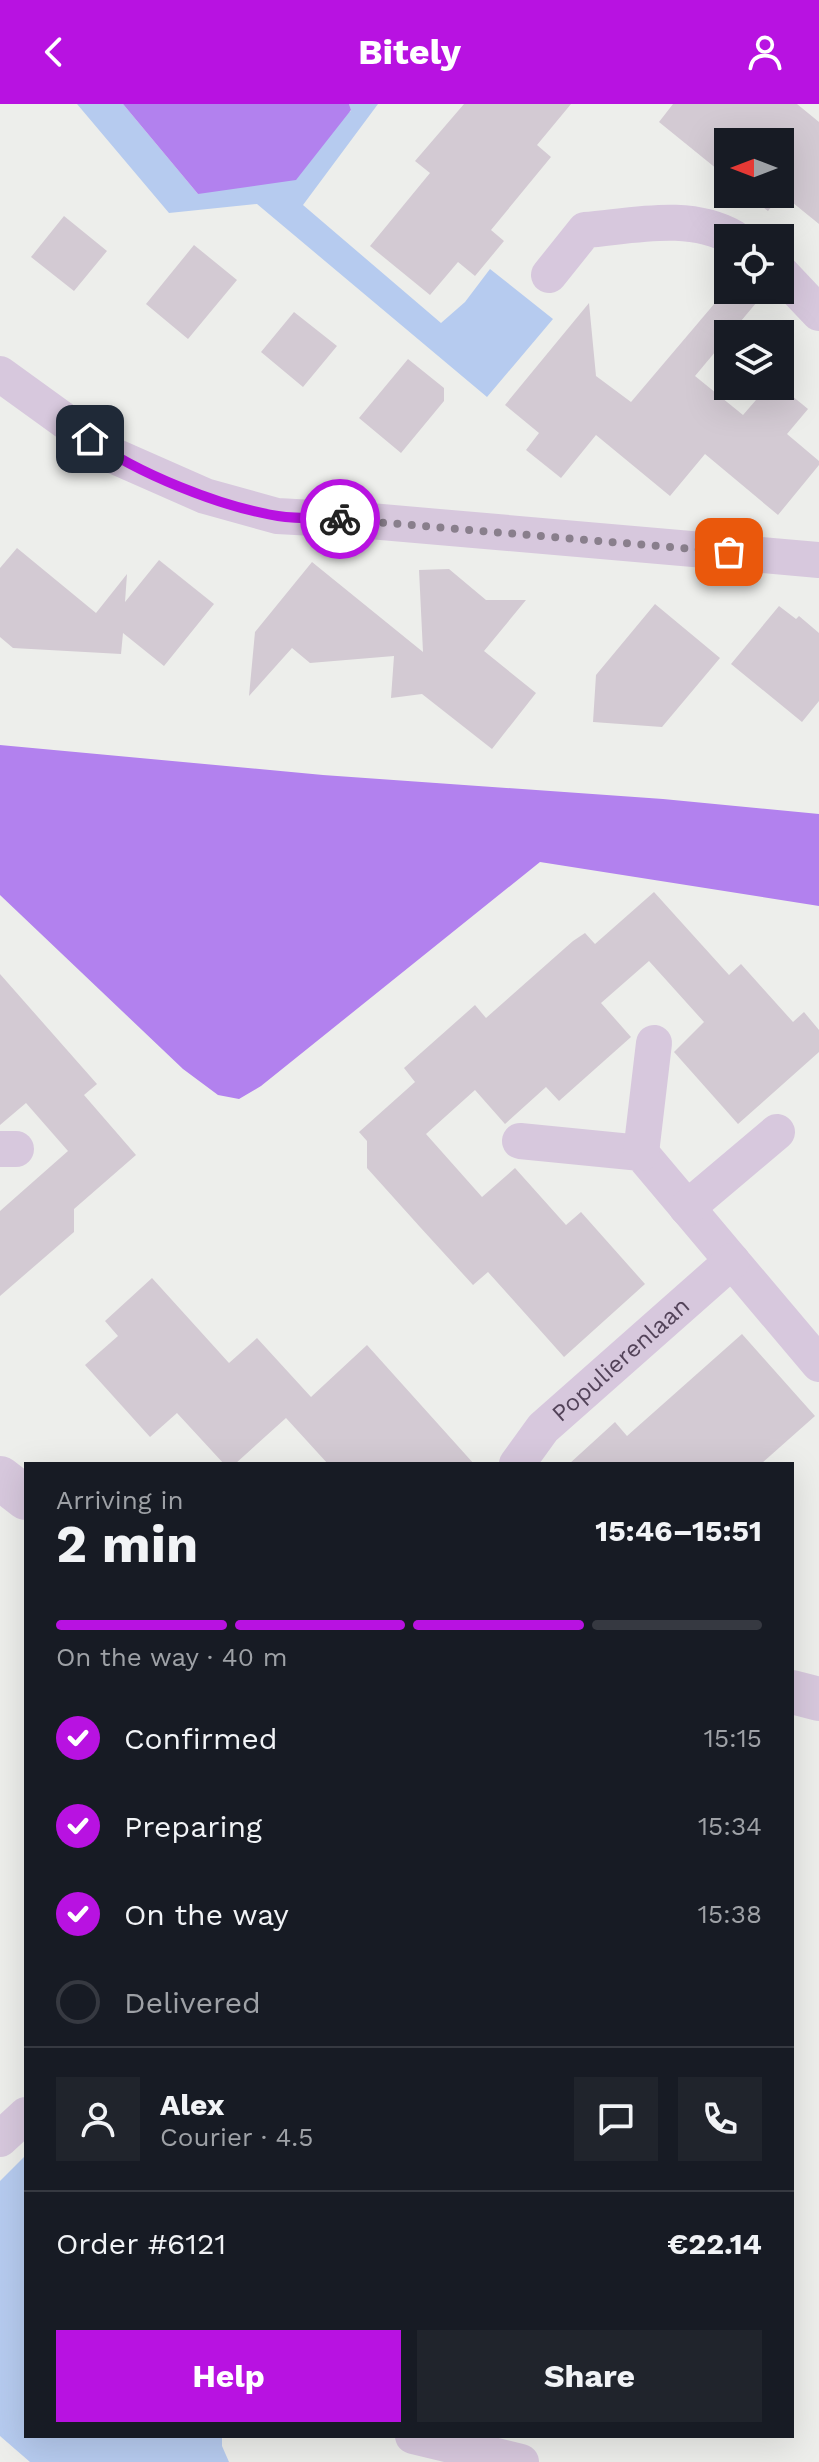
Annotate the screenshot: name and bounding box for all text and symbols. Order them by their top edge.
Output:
icon: back [32,30,76,74]
icon: person [743,30,787,74]
text: Bitely [358,31,461,73]
north arrow [714,128,794,208]
map controls [714,128,794,400]
button: locate [714,224,794,304]
button: layers [714,320,794,400]
pin [56,405,124,473]
icon: home [68,417,112,461]
courier [300,479,380,559]
icon: bike [318,497,362,541]
pin [695,518,763,586]
icon: bag [707,530,751,574]
street label: Populierenlaan [546,1291,695,1427]
text: Arriving in [56,1485,184,1515]
text: 15:46–15:51 [595,1513,762,1548]
text: 2 min [56,1514,198,1575]
text: On the way · 40 m [56,1642,288,1672]
icon: check [56,1716,100,1760]
text: Confirmed [124,1721,278,1756]
text: 15:15 [704,1723,762,1753]
icon: check [56,1804,100,1848]
text: Preparing [124,1809,262,1844]
text: 15:34 [698,1811,762,1841]
icon: check [56,1892,100,1936]
text: On the way [124,1897,289,1932]
text: 15:38 [698,1899,762,1929]
text: Delivered [124,1985,261,2020]
button: person [56,2077,140,2161]
button: chat [574,2077,658,2161]
button: phone [678,2077,762,2161]
text: Alex [160,2087,224,2122]
text: Courier · 4.5 [160,2122,313,2152]
text: Order #6121 [56,2226,226,2261]
text: €22.14 [667,2226,762,2261]
button: Help [56,2330,401,2422]
button: Share [417,2330,762,2422]

